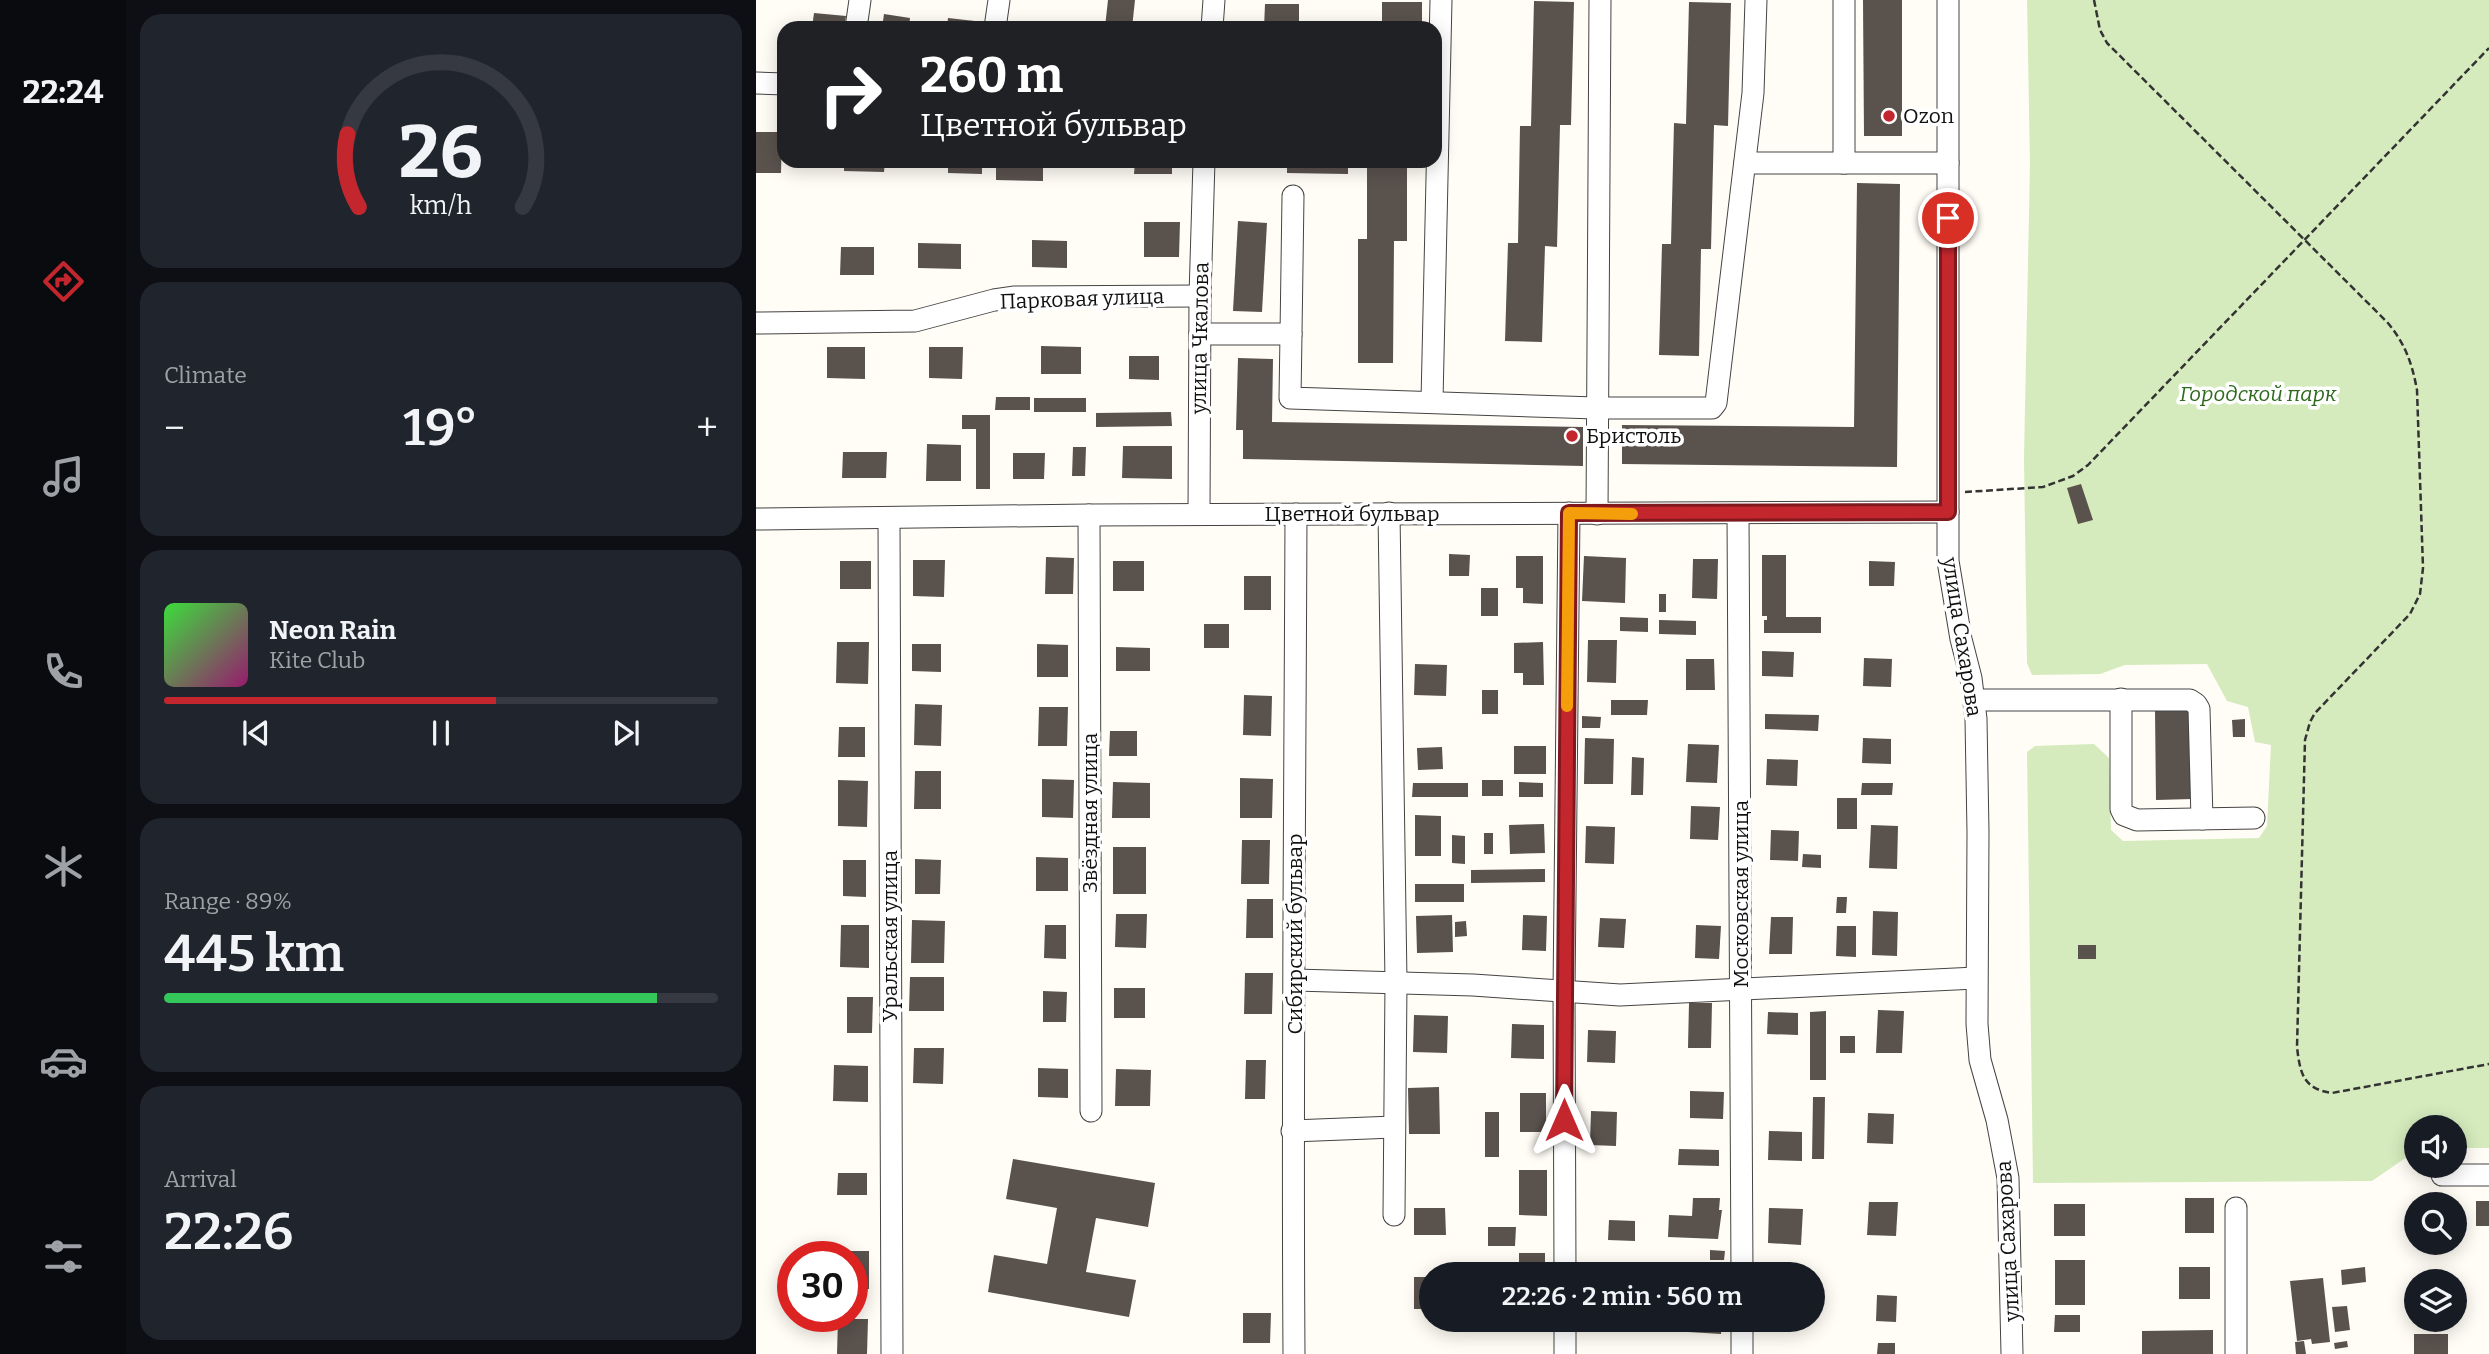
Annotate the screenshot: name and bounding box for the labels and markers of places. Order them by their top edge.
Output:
place label: Ozon [1903,103,1954,129]
marker: Ozon [1881,108,1897,124]
pin [1918,188,1978,248]
place label: Бристоль [1586,423,1681,449]
marker: Бристоль [1564,428,1580,444]

